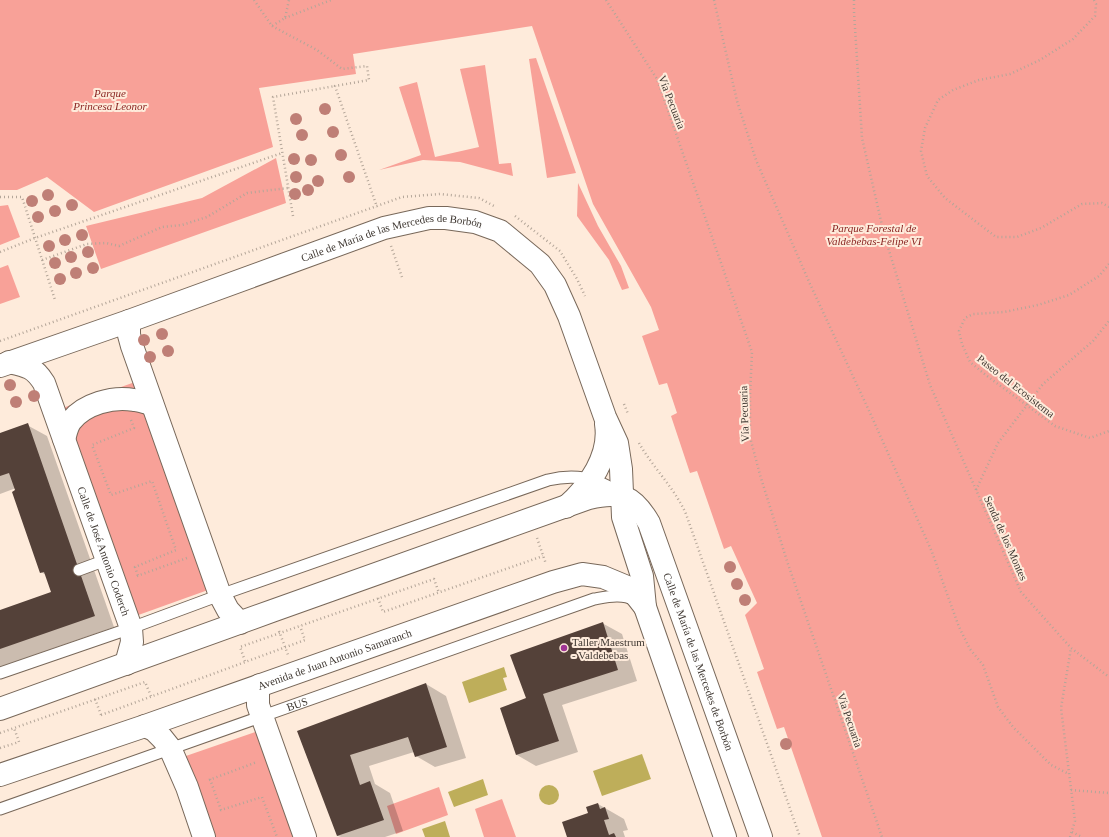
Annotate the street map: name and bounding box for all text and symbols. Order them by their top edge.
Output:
street label: Vía Pecuaria [656,73,688,131]
park label: Parque Princesa Leonor [72,87,148,112]
street label: Calle de María de las Mercedes de Borbón [299,212,485,264]
park label: Parque Forestal de Valdebebas-Felipe VI [827,222,923,247]
street label: Paseo del Ecosistema [975,352,1057,420]
street label: Vía Pecuaria [737,385,751,442]
street label: Calle de José Antonio Coderch [75,485,132,618]
street label: Senda de los Montes [982,494,1030,582]
street label: Calle de María de las Mercedes de Borbón [661,571,736,753]
street label: Avenida de Juan Antonio Samaranch [256,626,414,692]
place label: Taller Maestrum - Valdebebas [572,636,645,661]
marker: Taller Maestrum - Valdebebas [559,643,569,653]
street label: Vía Pecuaria [835,691,865,749]
street label: BUS [285,695,309,713]

